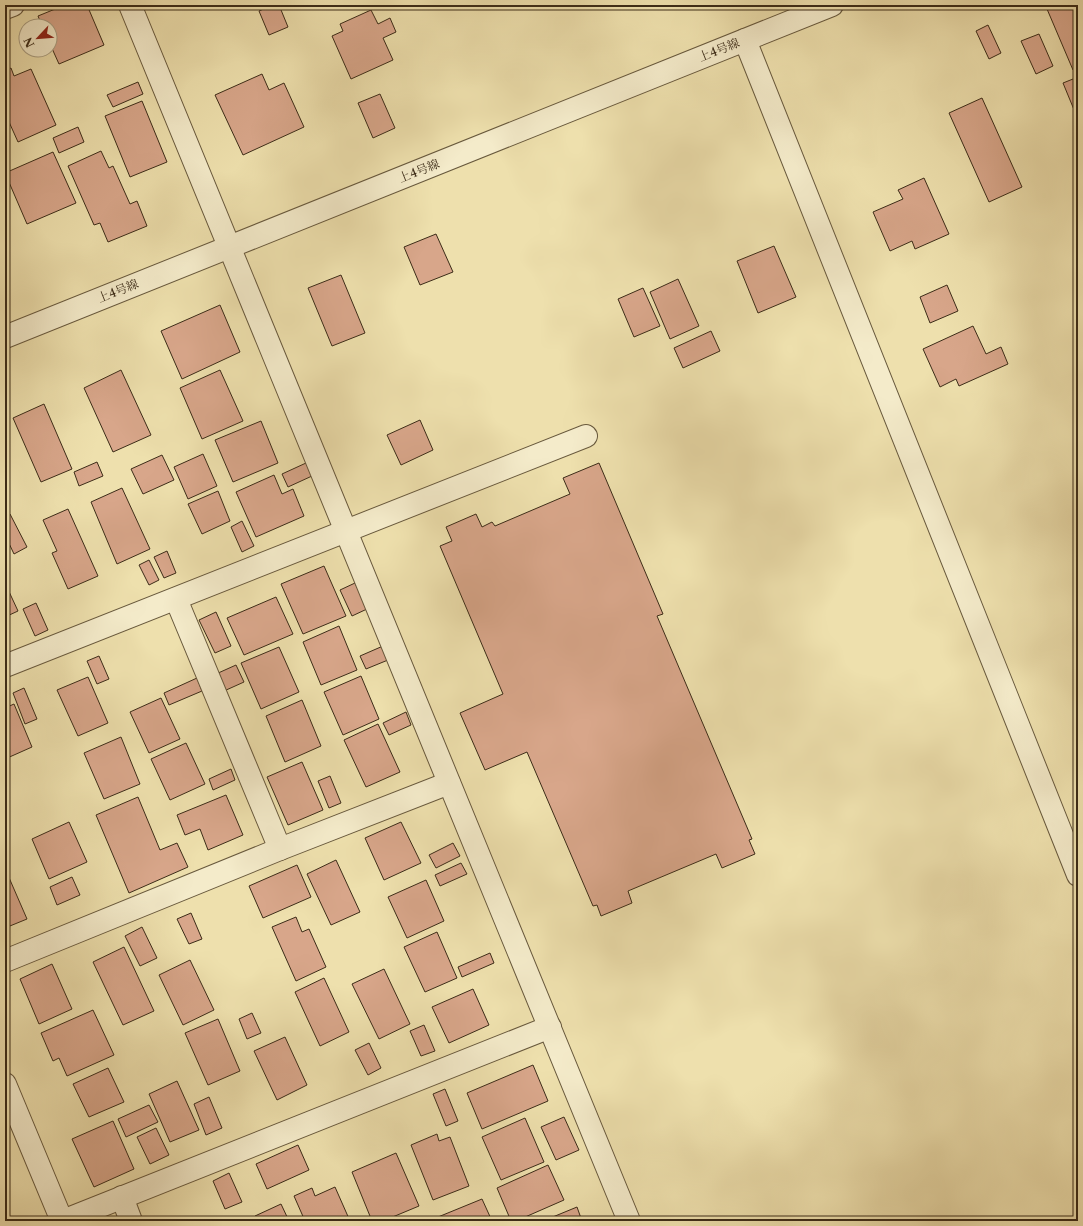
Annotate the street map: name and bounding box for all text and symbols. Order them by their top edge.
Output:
north arrow [18,18,58,58]
text: N [20,35,37,50]
street label: 上4号線 [696,35,742,65]
street label: 上4号線 [396,156,442,186]
street label: 上4号線 [95,276,141,306]

